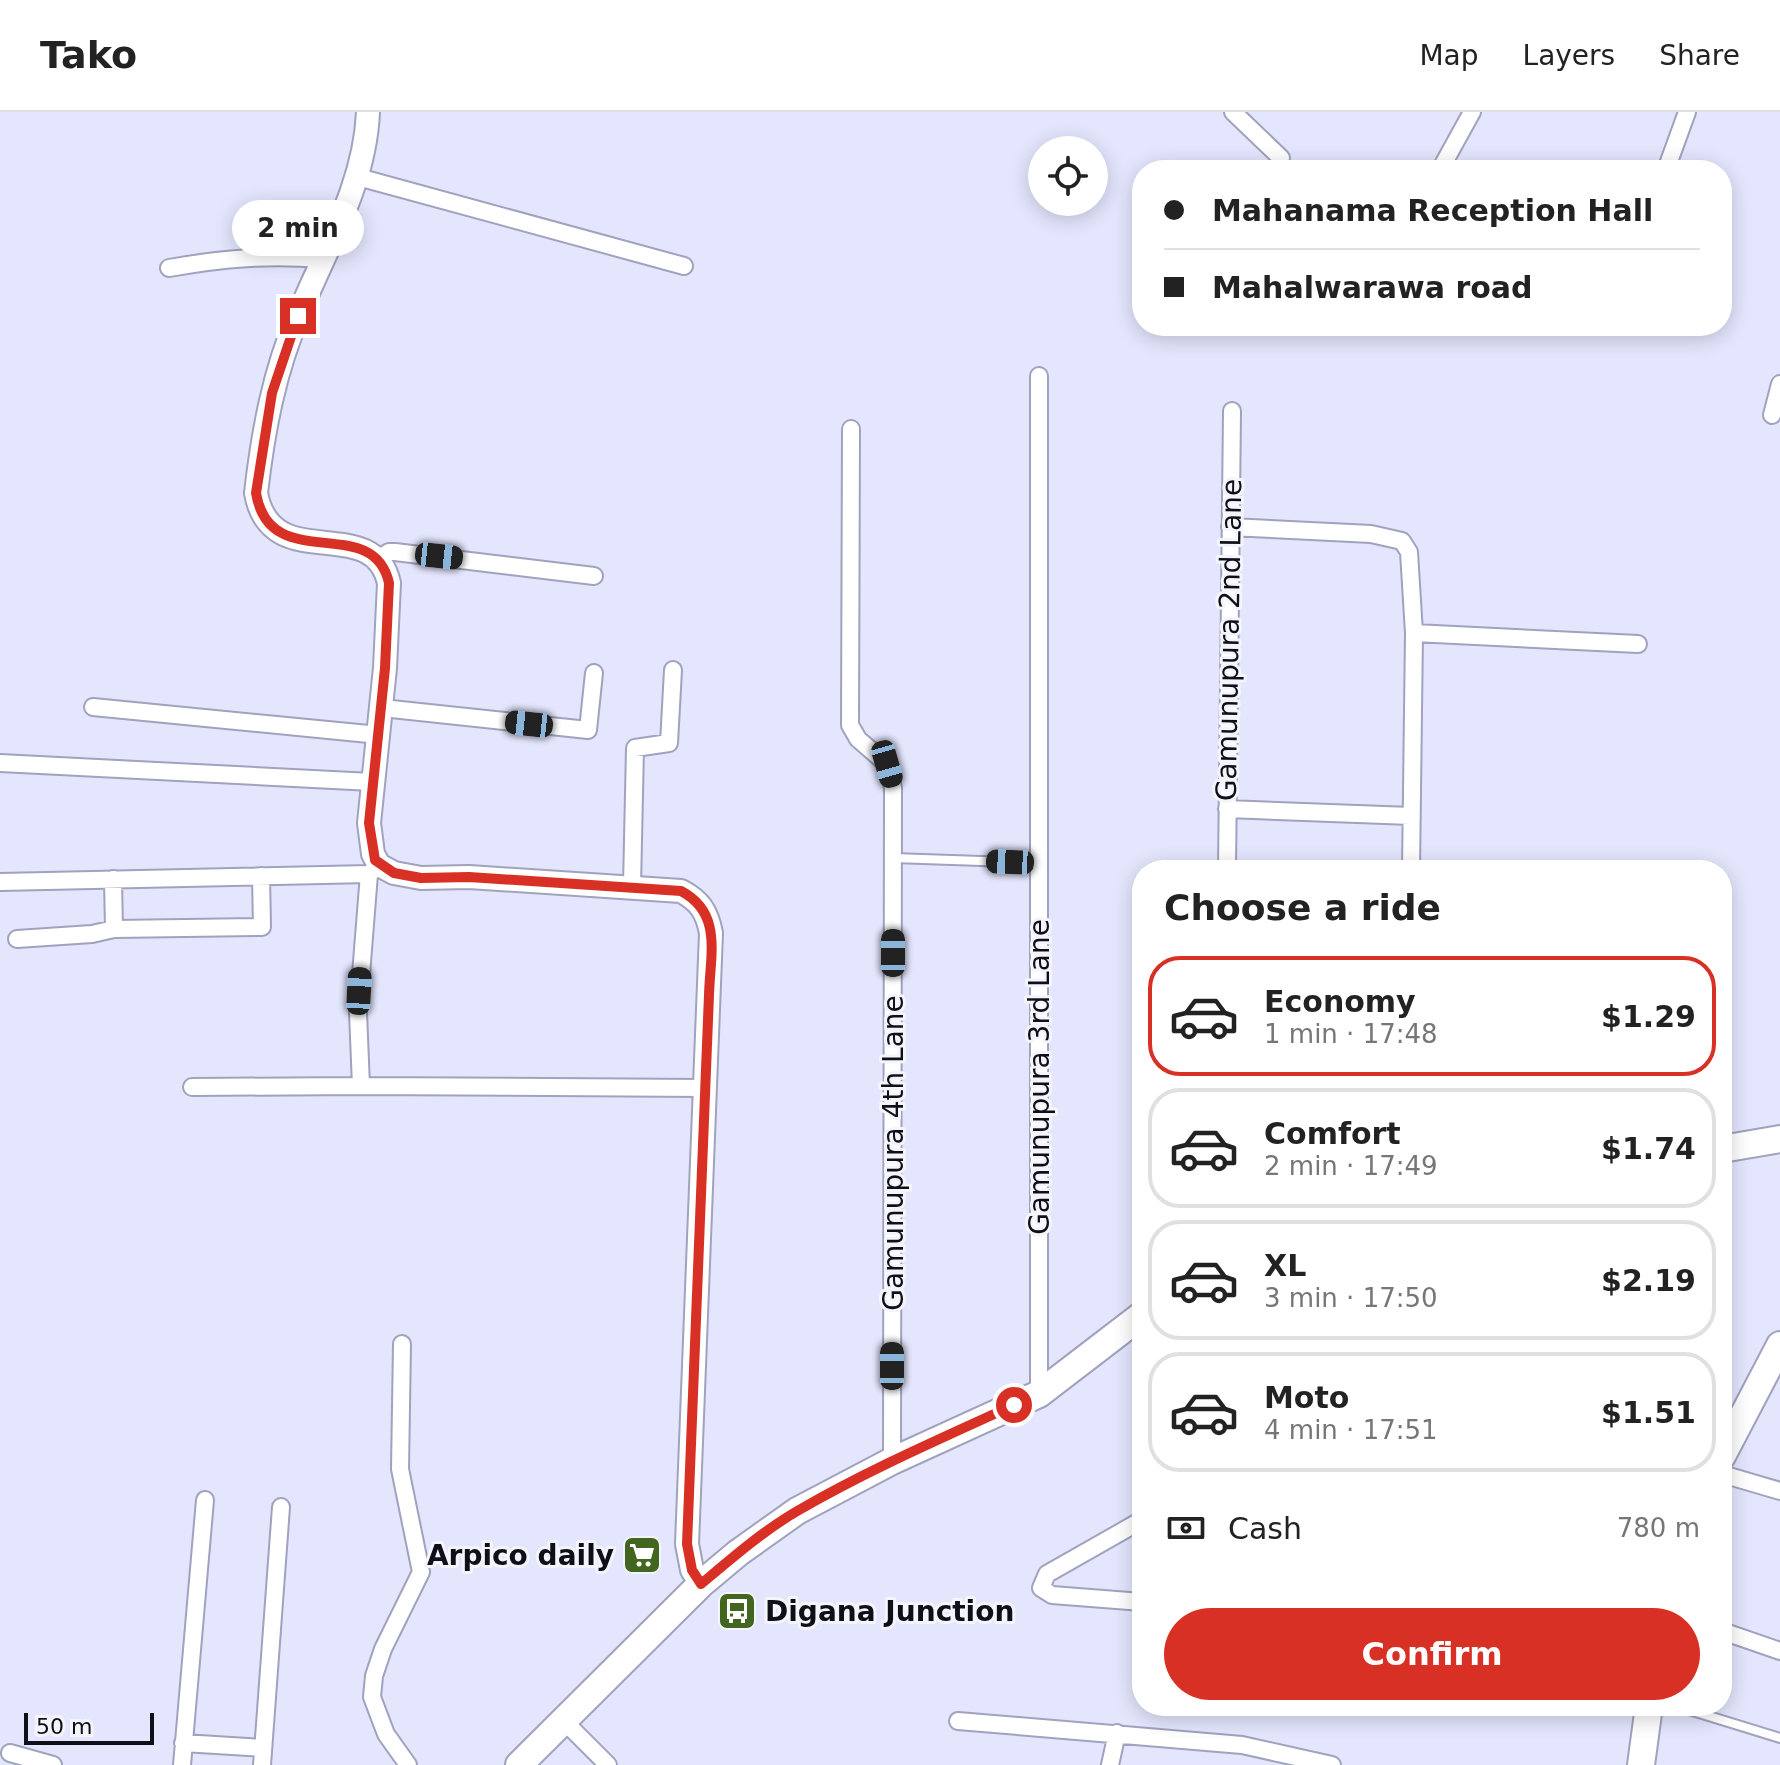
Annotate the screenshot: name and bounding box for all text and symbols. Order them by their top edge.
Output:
text: Tako [40,33,137,77]
text: Map [1419,39,1479,72]
text: Layers [1523,39,1615,72]
text: Share [1659,39,1740,72]
map controls [1028,136,1108,216]
button: locate [1028,136,1108,216]
text: Mahanama Reception Hall [1212,193,1653,228]
callout: 2 min [232,200,364,256]
text: 2 min [257,213,339,243]
text: Mahalwarawa road [1212,270,1533,305]
route end [280,298,316,334]
street label: Gamunupura 2nd Lane [1210,479,1248,801]
car [414,542,464,570]
car [504,710,554,738]
car [869,738,905,790]
car [986,849,1034,875]
text: Choose a ride [1164,887,1441,928]
street label: Gamunupura 3rd Lane [1023,919,1056,1235]
car [881,929,905,977]
car [346,966,372,1016]
icon: car [1168,980,1240,1052]
text: Economy [1264,984,1416,1019]
street label: Gamunupura 4th Lane [877,995,910,1311]
text: $1.29 [1601,999,1696,1034]
text: 1 min · 17:48 [1264,1019,1438,1049]
icon: car [1168,1112,1240,1184]
text: Comfort [1264,1116,1401,1151]
text: $1.74 [1601,1131,1696,1166]
text: 2 min · 17:49 [1264,1151,1438,1181]
icon: car [1168,1244,1240,1316]
text: XL [1264,1248,1306,1283]
text: $2.19 [1601,1263,1696,1298]
text: 3 min · 17:50 [1264,1283,1438,1313]
car [880,1342,904,1390]
icon: car [1168,1376,1240,1448]
text: Moto [1264,1380,1349,1415]
route start [996,1387,1032,1423]
text: $1.51 [1601,1395,1696,1430]
text: 4 min · 17:51 [1264,1415,1438,1445]
icon: cash [1164,1506,1208,1550]
text: Cash [1228,1511,1302,1546]
text: 780 m [1617,1513,1700,1543]
supermarket icon: Arpico daily [621,1534,663,1576]
place label: Arpico daily [427,1539,614,1572]
bus stop icon: Digana Junction [716,1590,758,1632]
place label: Digana Junction [765,1595,1014,1628]
button: Confirm [1164,1608,1700,1700]
scale bar [24,1709,154,1745]
text: 50 m [36,1714,92,1739]

